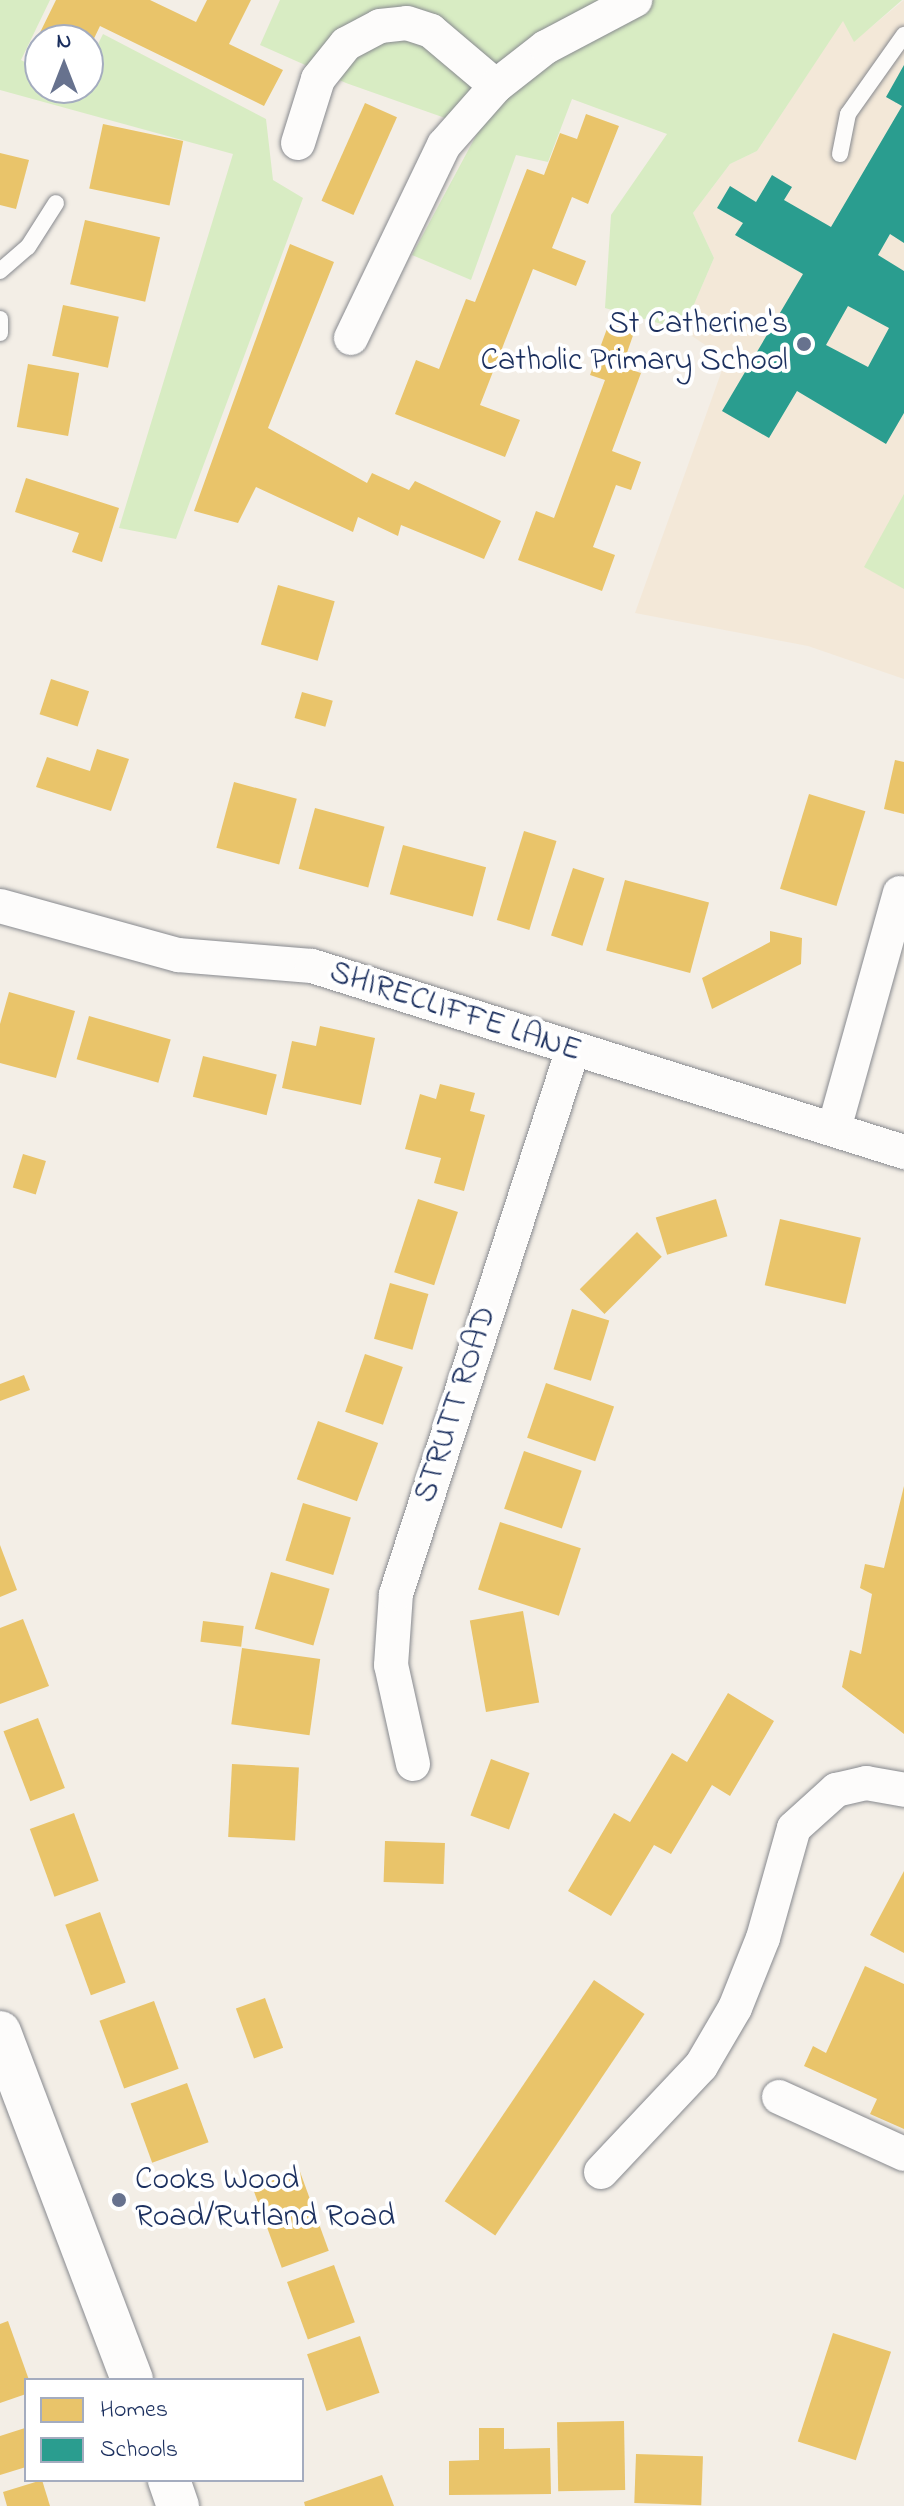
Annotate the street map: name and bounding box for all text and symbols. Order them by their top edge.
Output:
north arrow [24,24,104,104]
text: N [57,26,71,58]
place label: St Catherine's Catholic Primary School [480,307,788,382]
marker: St Catherine's Catholic Primary School [795,335,813,353]
street label: SHIRECLIFFE LANE [324,954,586,1072]
street label: STRUTT ROAD [407,1302,507,1508]
place label: Cooks Wood Road/Rutland Road [135,2163,395,2238]
marker: Cooks Wood Road/Rutland Road [110,2191,128,2209]
legend [24,2378,304,2482]
text: Homes [100,2393,168,2428]
text: Schools [100,2433,178,2468]

